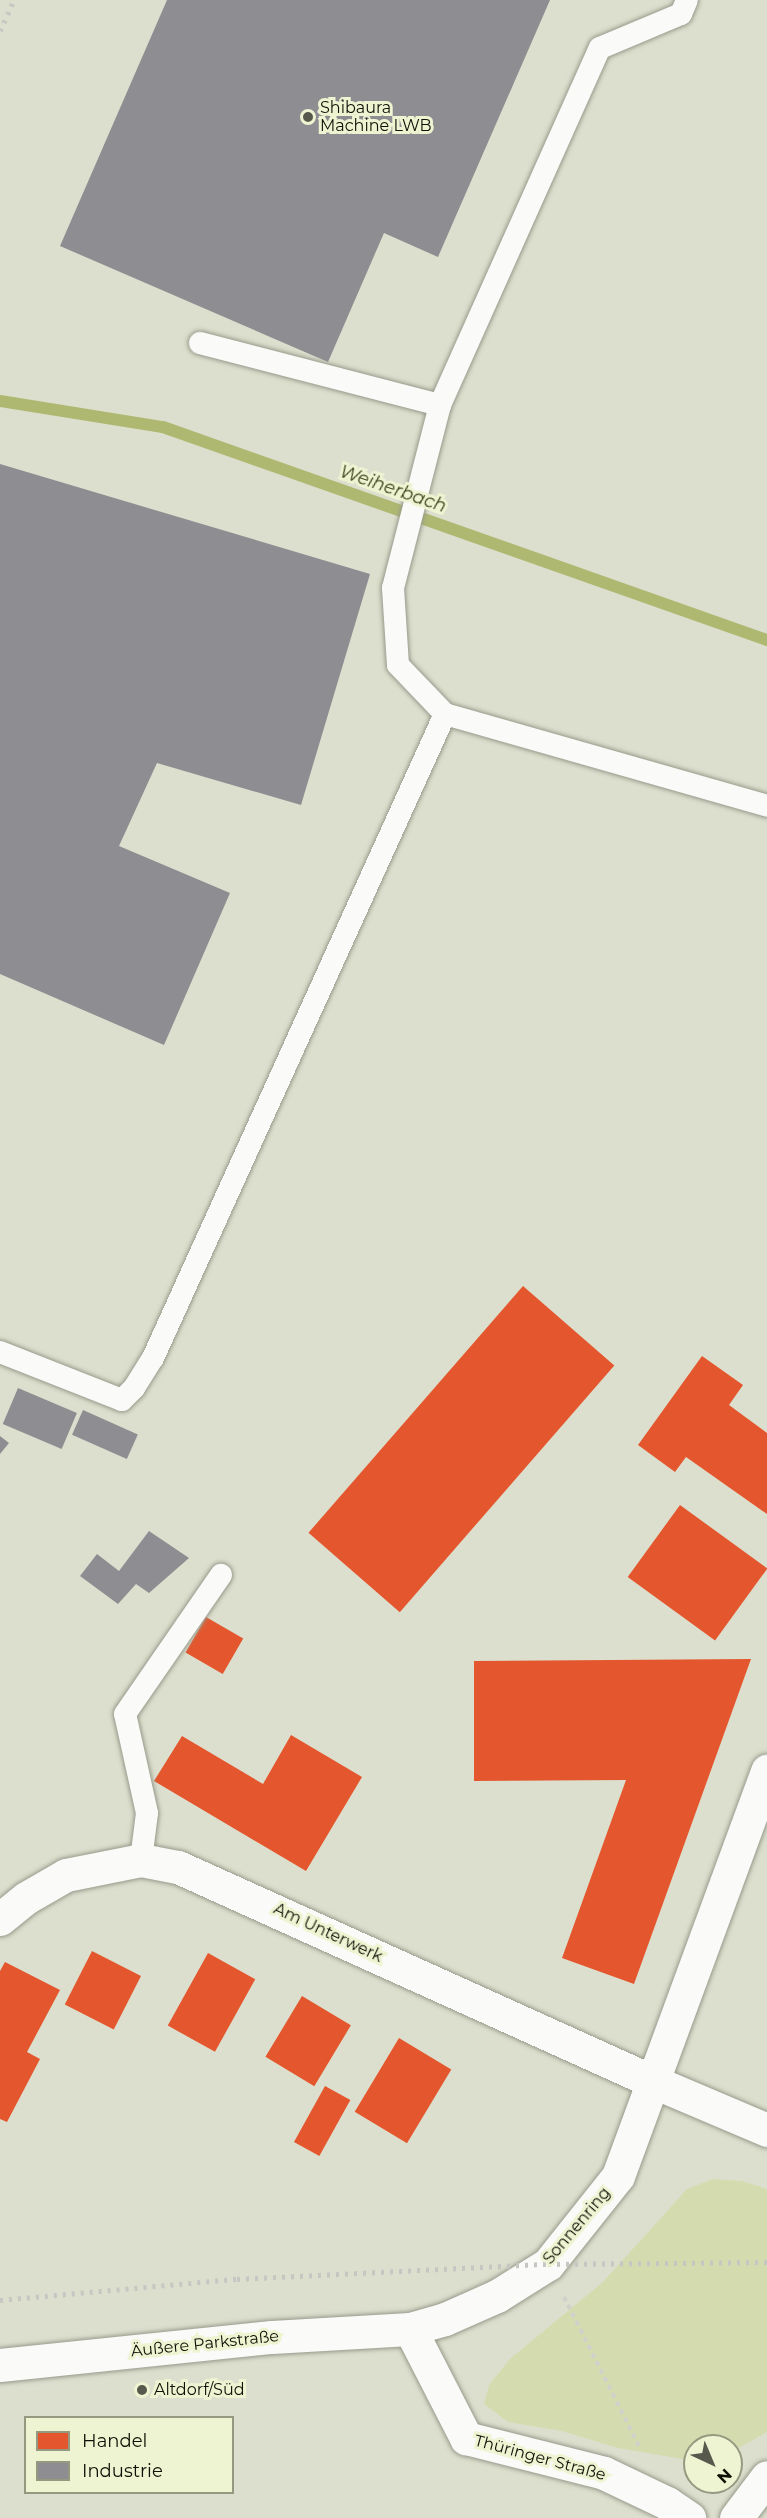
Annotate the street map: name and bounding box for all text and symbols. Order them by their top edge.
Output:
place label: Shibaura Machine LWB [320,98,432,136]
marker: Shibaura Machine LWB [301,110,315,124]
water label: Weiherbach [337,461,449,517]
street label: Am Unterwerk [270,1899,386,1967]
street label: Sonnenring [539,2184,615,2268]
street label: Äußere Parkstraße [130,2327,280,2361]
place label: Altdorf/Süd [154,2380,245,2400]
marker: Altdorf/Süd [135,2383,149,2397]
legend [24,2416,234,2494]
text: Handel [82,2430,147,2452]
street label: Thüringer Straße [472,2431,608,2485]
north arrow [683,2434,743,2494]
text: Industrie [82,2460,163,2482]
text: N [713,2465,736,2487]

